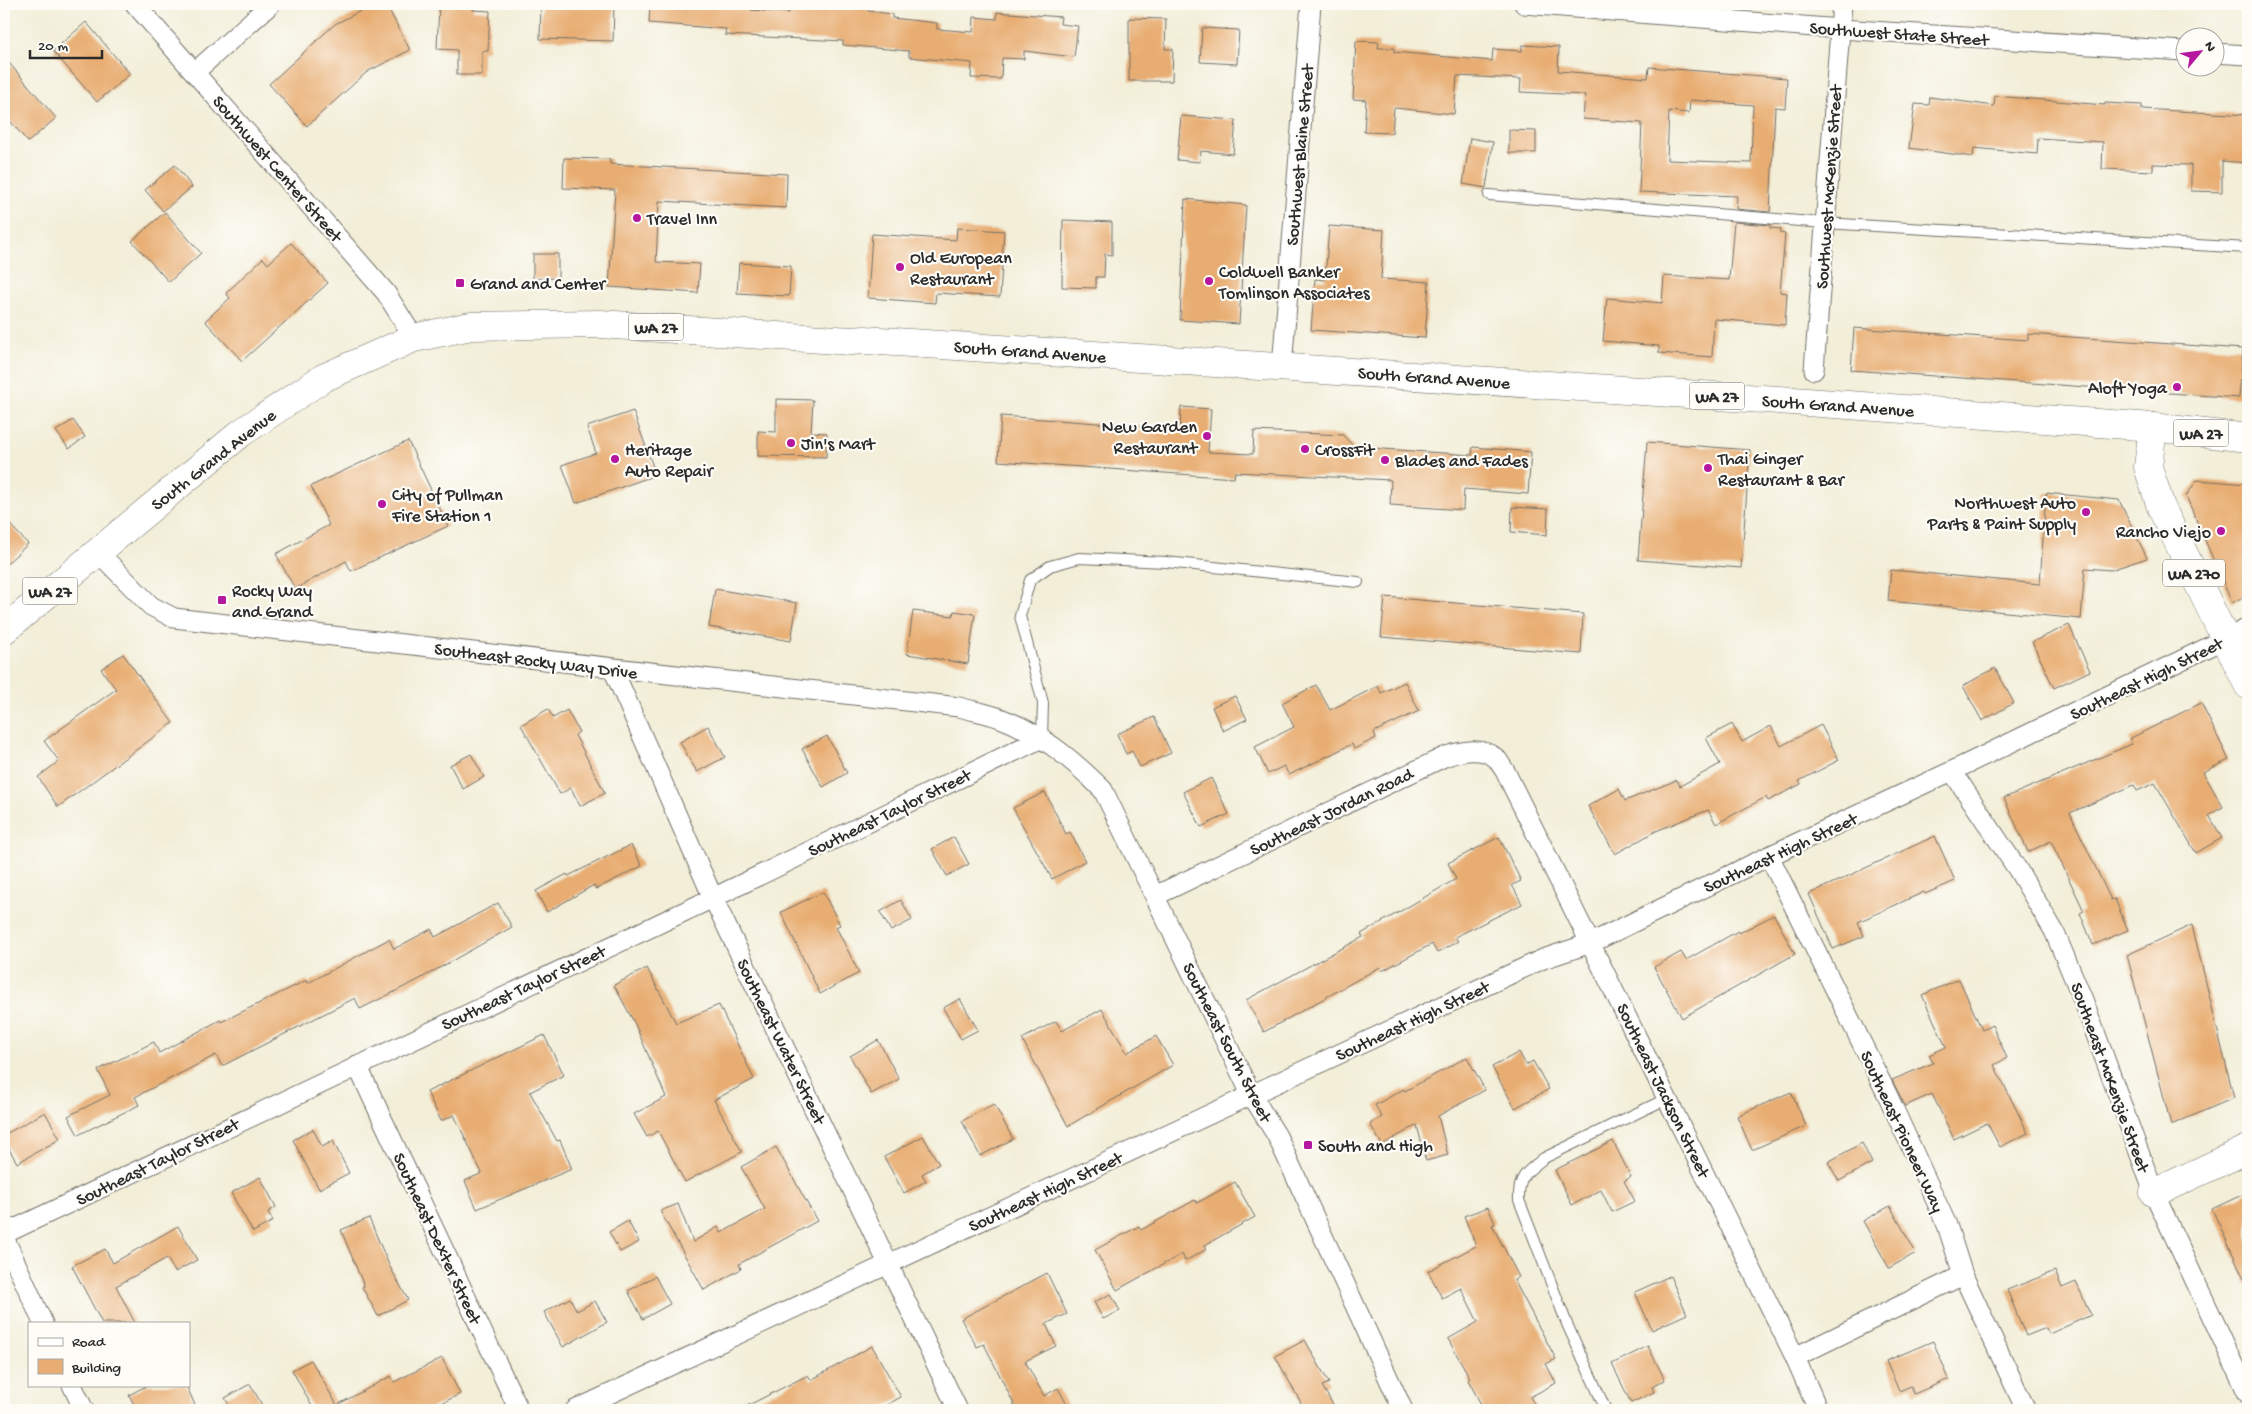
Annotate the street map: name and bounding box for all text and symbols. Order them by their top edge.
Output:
street label: Southwest State Street [1809,19,1991,52]
scale bar [30,28,102,60]
north arrow [2174,28,2224,78]
text: 20 m [38,38,68,56]
text: N [2200,39,2219,55]
street label: Southwest Blaine Street [1283,62,1320,247]
street label: Southwest McKenzie Street [1813,83,1848,290]
street label: Southwest Center Street [207,92,347,249]
place label: Travel Inn [646,210,718,231]
marker: Travel Inn [631,212,643,224]
place label: Old European Restaurant [910,249,1012,291]
marker: Old European Restaurant [894,261,906,273]
place label: Coldwell Banker Tomlinson Associates [1218,263,1371,305]
place label: Grand and Center [470,275,607,296]
marker: Coldwell Banker Tomlinson Associates [1203,275,1215,287]
marker: Grand and Center [454,277,466,289]
road number: WA 27 [628,314,684,341]
street label: South Grand Avenue [953,338,1107,369]
street label: South Grand Avenue [1357,364,1511,395]
place label: Aloft Yoga [2088,379,2168,400]
marker: Aloft Yoga [2171,381,2183,393]
road number: WA 27 [1690,382,1744,410]
street label: South Grand Avenue [1761,392,1915,423]
street label: South Grand Avenue [148,405,282,516]
place label: New Garden Restaurant [1102,418,1199,460]
road number: WA 27 [2174,419,2228,446]
marker: New Garden Restaurant [1201,430,1213,442]
place label: Jin's Mart [801,435,876,456]
marker: Jin's Mart [785,437,797,449]
place label: Heritage Auto Repair [625,441,714,483]
place label: CrossFit [1315,441,1376,462]
marker: CrossFit [1299,443,1311,455]
place label: Thai Ginger Restaurant & Bar [1717,450,1845,492]
place label: Blades and Fades [1394,452,1529,473]
marker: Heritage Auto Repair [609,453,621,465]
marker: Blades and Fades [1379,454,1391,466]
marker: Thai Ginger Restaurant & Bar [1702,462,1714,474]
place label: City of Pullman Fire Station 1 [391,486,503,528]
place label: Northwest Auto Parts & Paint Supply [1927,494,2076,536]
marker: City of Pullman Fire Station 1 [376,498,388,510]
marker: Northwest Auto Parts & Paint Supply [2080,506,2092,518]
place label: Rancho Viejo [2116,523,2211,544]
marker: Rancho Viejo [2215,525,2227,537]
road number: WA 270 [2163,560,2225,586]
road number: WA 27 [22,578,78,604]
place label: Rocky Way and Grand [232,582,314,624]
marker: Rocky Way and Grand [216,594,228,606]
street label: Southeast High Street [2067,633,2228,726]
street label: Southeast Rocky Way Drive [433,640,639,685]
street label: Southeast Jordan Road [1247,764,1418,862]
street label: Southeast Taylor Street [805,765,976,863]
street label: Southeast High Street [1701,809,1863,899]
street label: Southeast Taylor Street [439,941,611,1036]
street label: Southeast Water Street [731,956,830,1130]
street label: Southeast South Street [1176,960,1276,1128]
street label: Southeast High Street [1333,977,1495,1067]
street label: Southeast McKenzie Street [2065,980,2153,1177]
street label: Southeast Jackson Street [1610,1001,1714,1183]
street label: Southeast Pioneer Way [1854,1048,1947,1216]
street label: Southeast Taylor Street [73,1114,244,1212]
place label: South and High [1318,1137,1433,1158]
marker: South and High [1302,1139,1314,1151]
street label: Southeast High Street [966,1148,1128,1238]
street label: Southeast Dexter Street [387,1150,485,1329]
legend [28,1322,190,1386]
text: Road [72,1334,106,1352]
text: Building [71,1360,121,1378]

